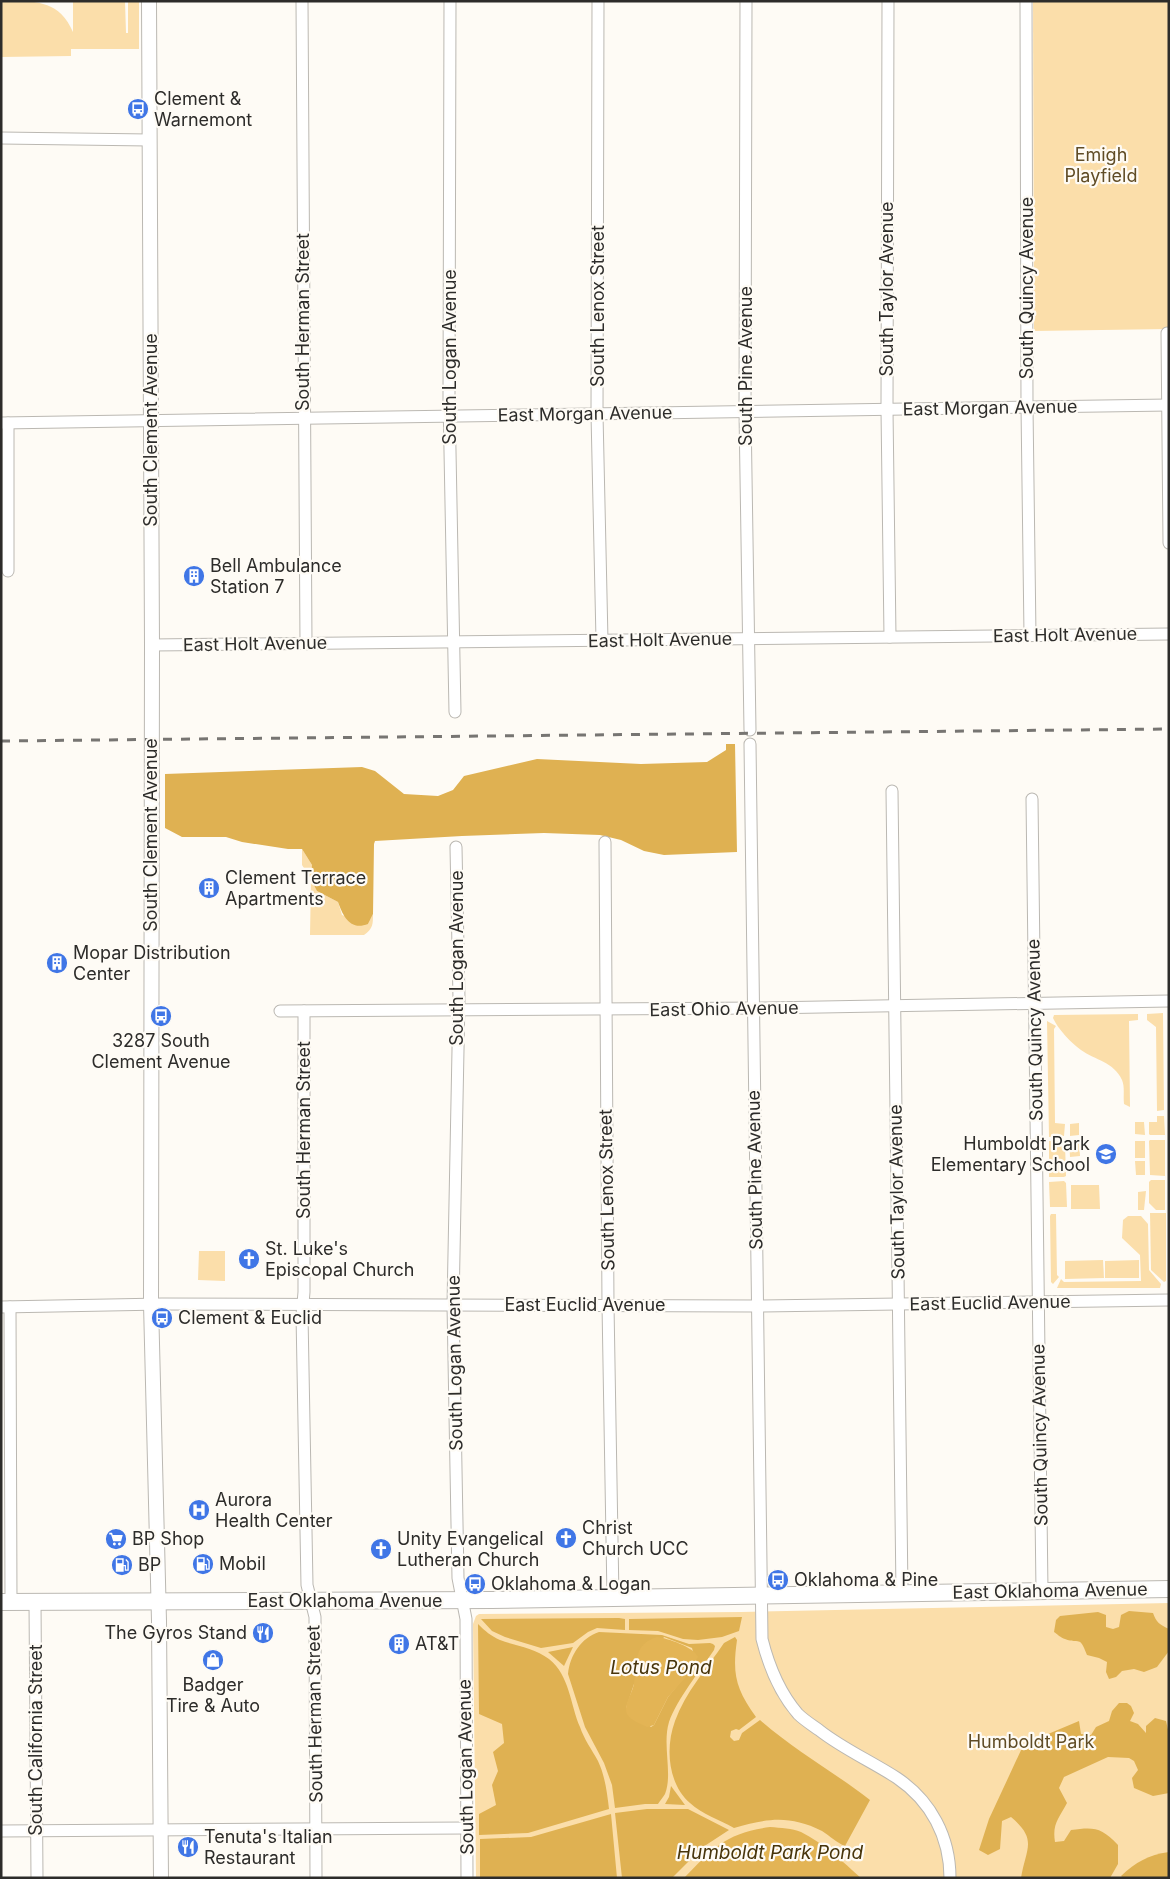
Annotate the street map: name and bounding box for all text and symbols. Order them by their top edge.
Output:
place label: Clement & Warnemont [154,88,252,130]
bus stop icon: Clement & Warnemont [126,97,150,121]
park label: Emigh Playfield [1065,144,1137,186]
street label: South Quincy Avenue [1016,197,1037,379]
street label: South Taylor Avenue [876,201,897,377]
street label: South Lenox Street [587,225,608,387]
street label: South Herman Street [292,233,313,411]
street label: South Logan Avenue [439,269,460,445]
street label: South Pine Avenue [735,286,756,446]
street label: South Clement Avenue [140,333,161,527]
street label: East Morgan Avenue [902,395,1078,420]
street label: East Morgan Avenue [497,401,673,426]
place label: Bell Ambulance Station 7 [210,555,342,597]
building icon: Bell Ambulance Station 7 [182,564,206,588]
street label: East Holt Avenue [993,623,1137,646]
street label: East Holt Avenue [588,628,732,651]
street label: East Holt Avenue [183,632,327,655]
street label: South Clement Avenue [140,738,161,932]
place label: Clement Terrace Apartments [225,867,366,909]
street label: South Logan Avenue [446,870,467,1046]
building icon: Clement Terrace Apartments [197,876,221,900]
street label: South Quincy Avenue [1022,939,1047,1121]
place label: Mopar Distribution Center [73,942,231,984]
building icon: Mopar Distribution Center [45,951,69,975]
street label: East Ohio Avenue [649,997,799,1020]
bus stop icon: 3287 South Clement Avenue [149,1004,173,1028]
place label: 3287 South Clement Avenue [91,1030,231,1072]
street label: South Herman Street [293,1041,314,1219]
street label: South Pine Avenue [743,1090,766,1250]
street label: South Taylor Avenue [884,1104,909,1280]
street label: South Lenox Street [595,1109,618,1271]
place label: Humboldt Park Elementary School [931,1133,1090,1175]
school or university icon: Humboldt Park Elementary School [1094,1142,1118,1166]
place label: St. Luke's Episcopal Church [265,1238,414,1280]
church icon: St. Luke's Episcopal Church [237,1247,261,1271]
street label: South Logan Avenue [442,1275,467,1451]
street label: East Euclid Avenue [909,1291,1071,1314]
street label: East Euclid Avenue [504,1294,666,1315]
bus stop icon: Clement & Euclid [150,1306,174,1330]
place label: Clement & Euclid [178,1307,322,1328]
street label: South Quincy Avenue [1027,1344,1052,1526]
place label: Aurora Health Center [215,1489,333,1531]
hospital icon: Aurora Health Center [187,1498,211,1522]
place label: Christ Church UCC [582,1517,689,1559]
church icon: Christ Church UCC [554,1526,578,1550]
supermarket icon: BP Shop [104,1527,128,1551]
place label: BP Shop [132,1528,204,1549]
place label: Unity Evangelical Lutheran Church [397,1528,544,1570]
church icon: Unity Evangelical Lutheran Church [369,1537,393,1561]
fuel station icon: Mobil [191,1552,215,1576]
fuel station icon: BP [110,1553,134,1577]
place label: Mobil [219,1553,266,1574]
place label: BP [138,1554,161,1575]
bus stop icon: Oklahoma & Pine [766,1568,790,1592]
place label: Oklahoma & Pine [794,1569,938,1590]
bus stop icon: Oklahoma & Logan [463,1572,487,1596]
place label: Oklahoma & Logan [491,1573,651,1594]
street label: East Oklahoma Avenue [952,1578,1148,1603]
street label: East Oklahoma Avenue [247,1590,443,1611]
restaurant icon: The Gyros Stand [251,1621,275,1645]
place label: The Gyros Stand [105,1622,247,1643]
street label: South Herman Street [302,1625,327,1803]
building icon: AT&T [387,1632,411,1656]
place label: AT&T [415,1633,459,1654]
street label: South California Street [25,1644,46,1836]
shop icon: Badger Tire & Auto [201,1648,225,1672]
water label: Lotus Pond [610,1656,712,1679]
place label: Badger Tire & Auto [166,1674,260,1716]
street label: South Logan Avenue [453,1679,478,1855]
park label: Humboldt Park [968,1731,1094,1752]
place label: Tenuta's Italian Restaurant [204,1826,333,1868]
restaurant icon: Tenuta's Italian Restaurant [176,1835,200,1859]
water label: Humboldt Park Pond [677,1841,864,1864]

